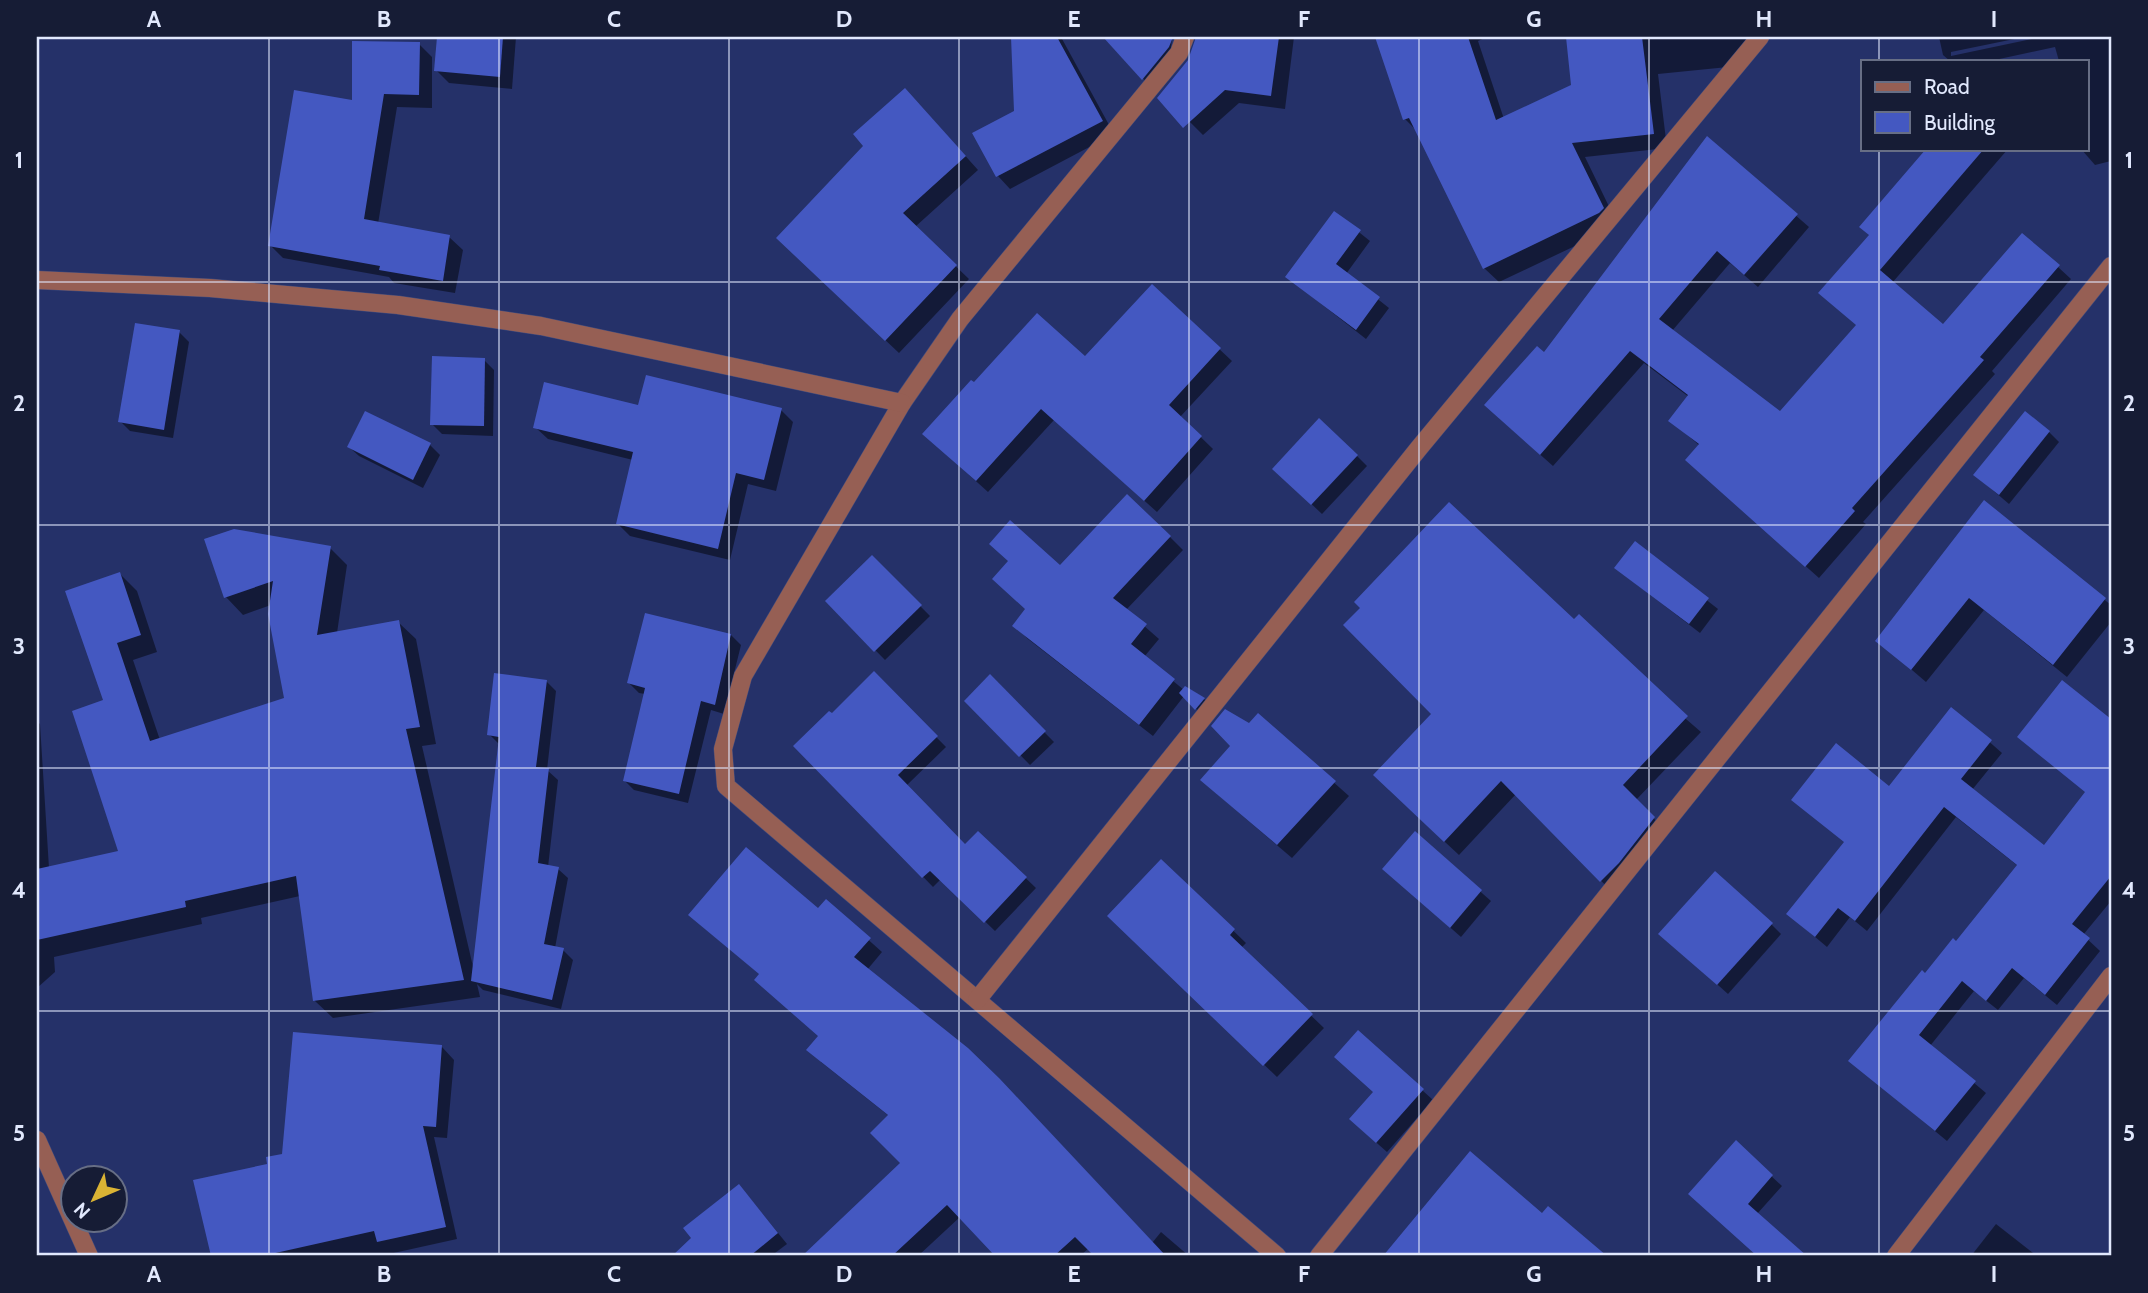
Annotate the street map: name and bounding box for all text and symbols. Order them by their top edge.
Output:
text: A [147,5,162,33]
text: B [377,5,391,33]
text: C [607,5,621,33]
text: D [836,5,852,33]
text: E [1067,5,1081,33]
text: F [1298,5,1310,33]
text: G [1526,5,1542,33]
text: H [1756,5,1772,33]
text: I [1991,5,1997,33]
legend [1861,60,2088,150]
text: Road [1924,74,1970,99]
text: Building [1924,110,1996,135]
text: 1 [15,146,23,174]
text: 1 [2125,146,2133,174]
text: 2 [13,389,25,417]
text: 2 [2123,389,2135,417]
text: 3 [13,632,25,660]
text: 3 [2123,632,2135,660]
text: 4 [12,876,26,904]
text: 4 [2122,876,2136,904]
text: 5 [13,1119,25,1147]
text: 5 [2123,1119,2135,1147]
north arrow [60,1164,130,1234]
text: N [69,1198,95,1223]
text: A [147,1260,162,1288]
text: B [377,1260,391,1288]
text: C [607,1260,621,1288]
text: D [836,1260,852,1288]
text: E [1067,1260,1081,1288]
text: F [1298,1260,1310,1288]
text: G [1526,1260,1542,1288]
text: H [1756,1260,1772,1288]
text: I [1991,1260,1997,1288]

